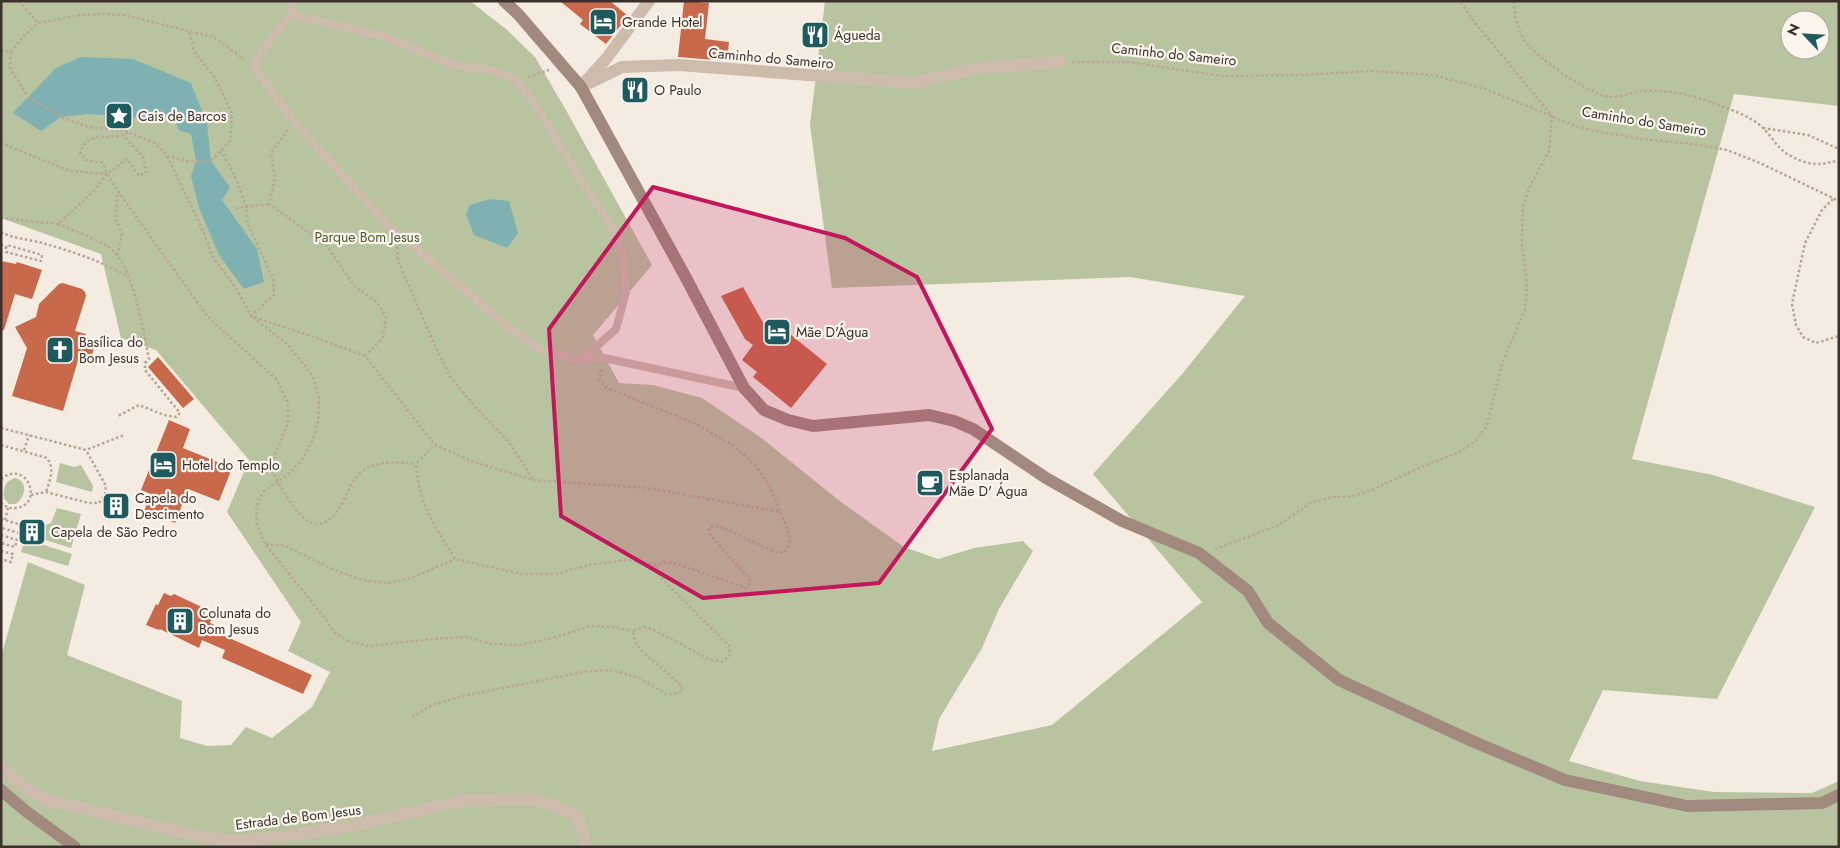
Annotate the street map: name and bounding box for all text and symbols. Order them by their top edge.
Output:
hotel icon: Grande Hotel [588,7,618,37]
north arrow [1780,10,1830,60]
place label: Grande Hotel [622,12,703,32]
restaurant icon: Águeda [800,20,830,50]
text: N [1782,20,1805,39]
place label: Águeda [834,25,881,45]
street label: Caminho do Sameiro [1110,37,1238,71]
street label: Caminho do Sameiro [708,43,835,73]
restaurant icon: O Paulo [620,75,650,105]
place label: O Paulo [654,80,702,100]
place icon: Cais de Barcos [104,101,134,131]
street label: Caminho do Sameiro [1580,101,1708,141]
place label: Cais de Barcos [138,106,227,126]
park label: Parque Bom Jesus [314,227,420,247]
hotel icon: Mãe D'Água [762,317,792,347]
place label: Mãe D'Água [796,322,868,342]
place label: Basílica do Bom Jesus [79,332,143,368]
church icon: Basílica do Bom Jesus [45,335,75,365]
hotel icon: Hotel do Templo [148,450,178,480]
place label: Hotel do Templo [182,455,280,475]
place label: Esplanada Mãe D' Água [949,465,1028,501]
cafe icon: Esplanada Mãe D' Água [915,468,945,498]
place label: Capela do Descimento [135,488,205,524]
building icon: Capela do Descimento [101,491,131,521]
building icon: Capela de São Pedro [17,517,47,547]
place label: Capela de São Pedro [51,522,177,542]
place label: Colunata do Bom Jesus [199,603,271,639]
building icon: Colunata do Bom Jesus [165,606,195,636]
street label: Estrada de Bom Jesus [234,799,362,835]

